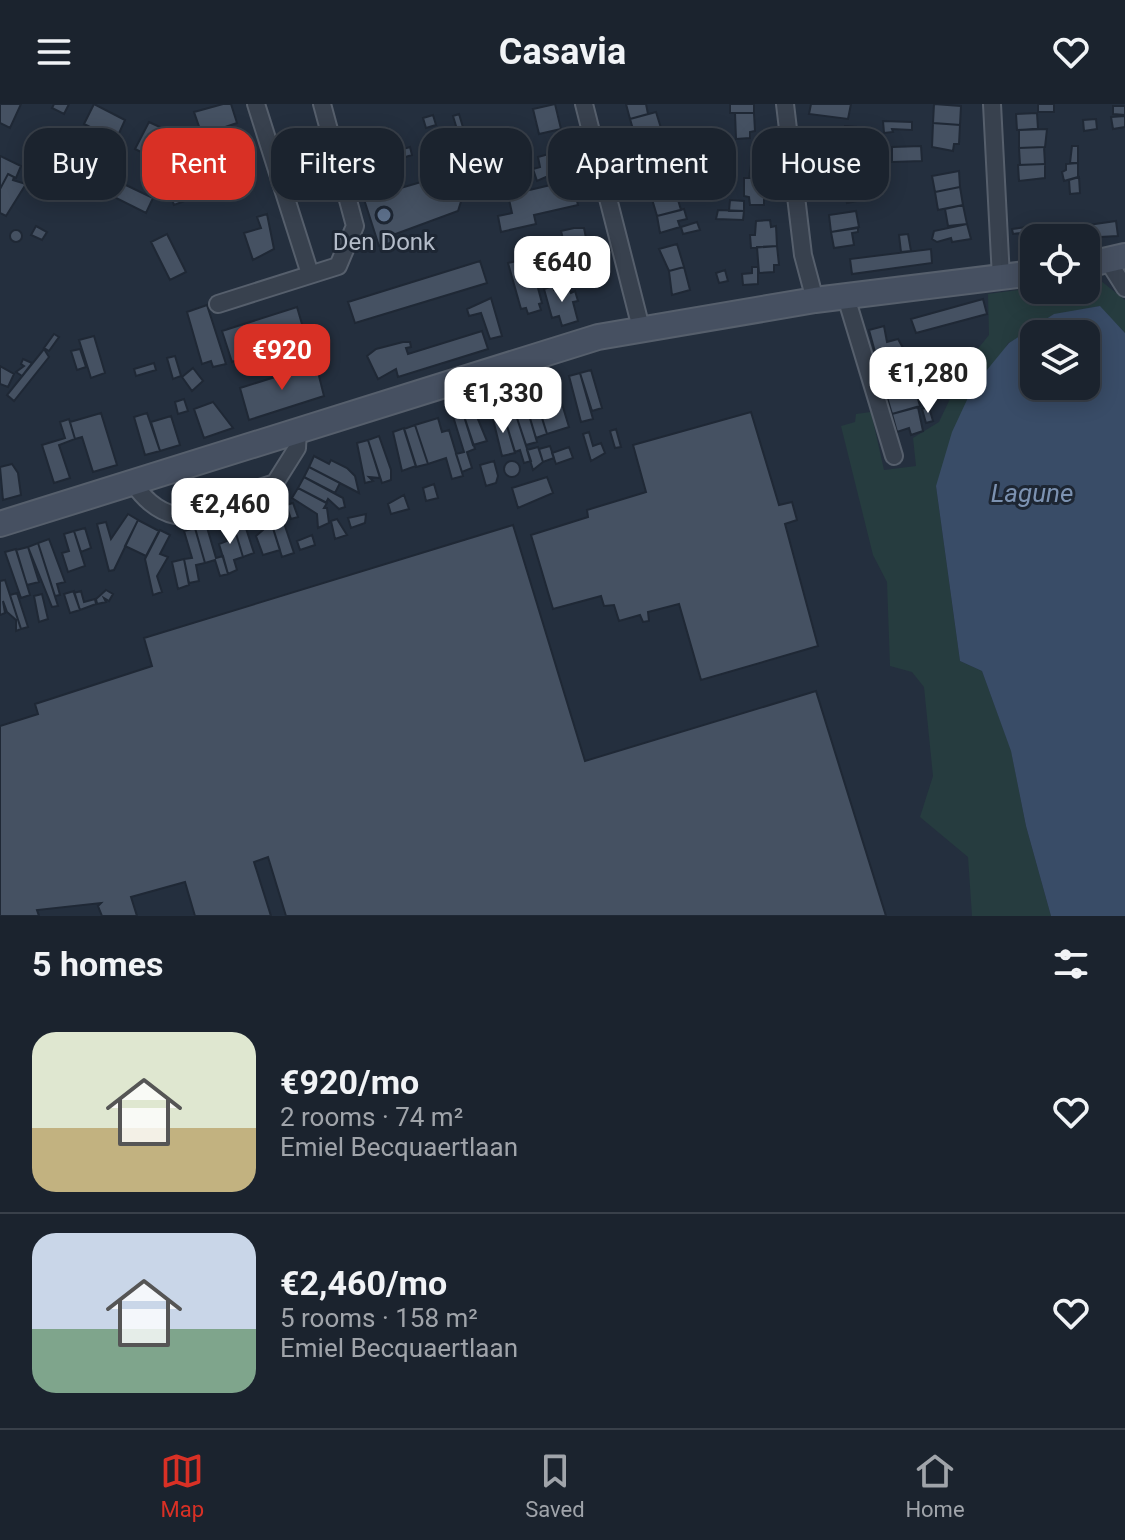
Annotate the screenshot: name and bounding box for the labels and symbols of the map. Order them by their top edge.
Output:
marker: Den Donk [375,206,393,224]
place label: Den Donk [333,228,436,256]
pin: €640 [515,236,609,304]
pin: €920 [235,324,329,392]
pin: €1,280 [863,347,993,415]
pin: €1,330 [438,367,568,435]
pin: €2,460 [165,478,295,546]
water label: Lagune [991,478,1073,508]

